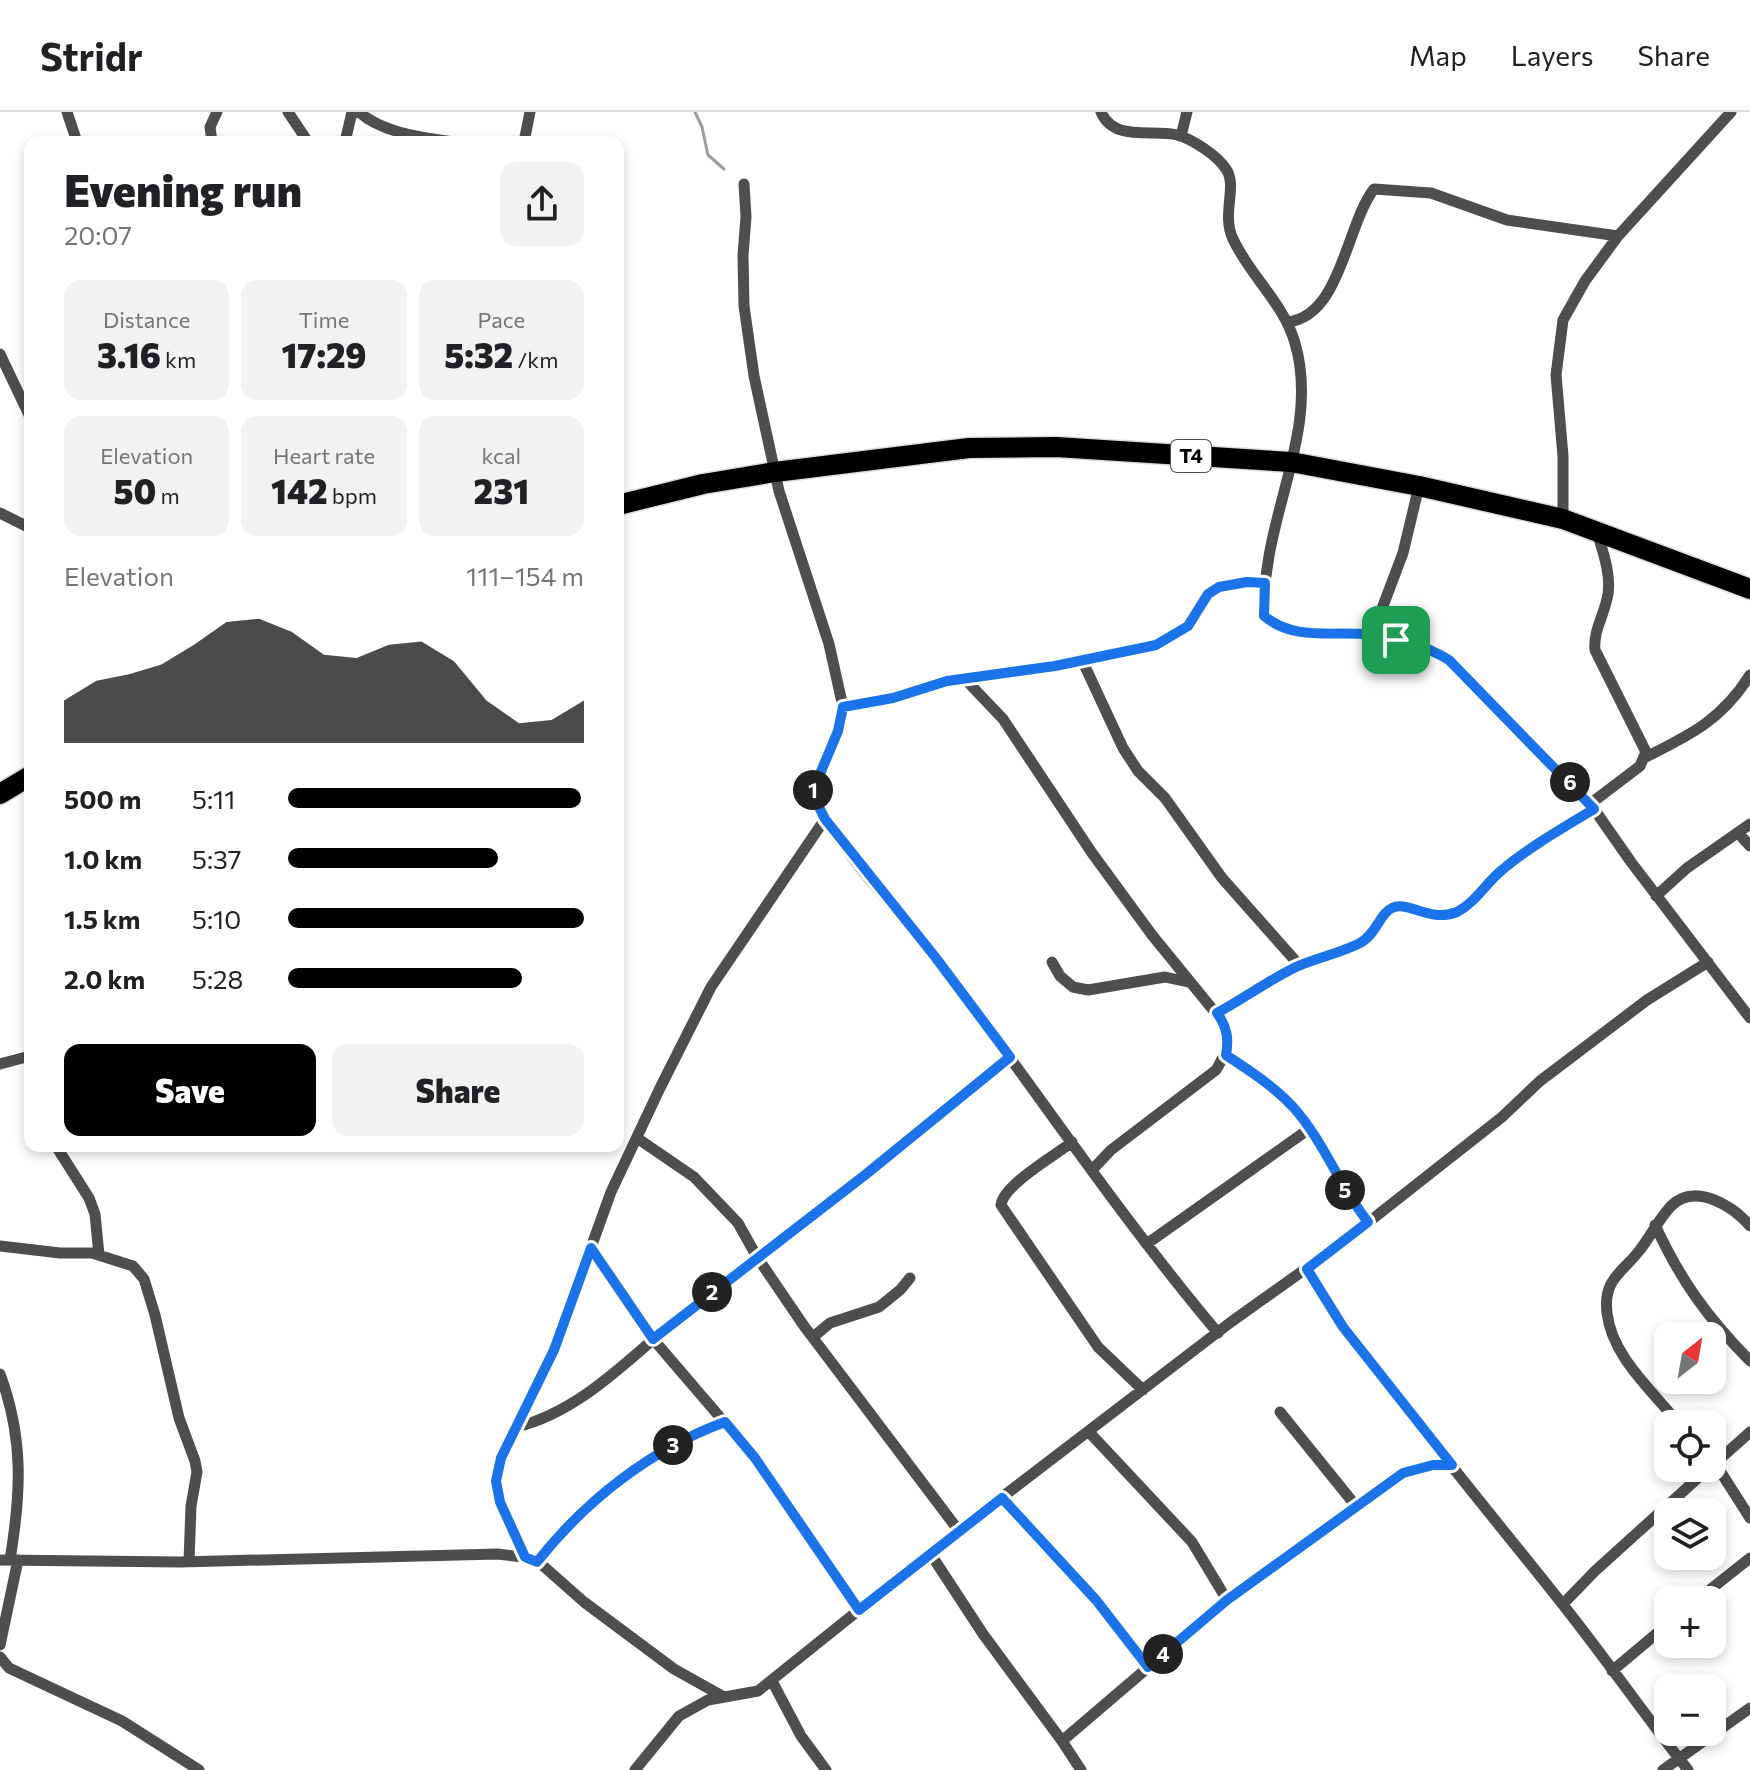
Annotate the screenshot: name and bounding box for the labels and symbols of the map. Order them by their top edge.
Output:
road number: T4 [1171,440,1211,472]
pin [1362,606,1430,674]
pin: 6 [1550,762,1590,802]
pin: 1 [793,770,833,810]
pin: 5 [1325,1170,1365,1210]
pin: 2 [692,1272,732,1312]
north arrow [1654,1322,1726,1394]
pin: 3 [653,1425,693,1465]
pin: 4 [1143,1634,1183,1674]

